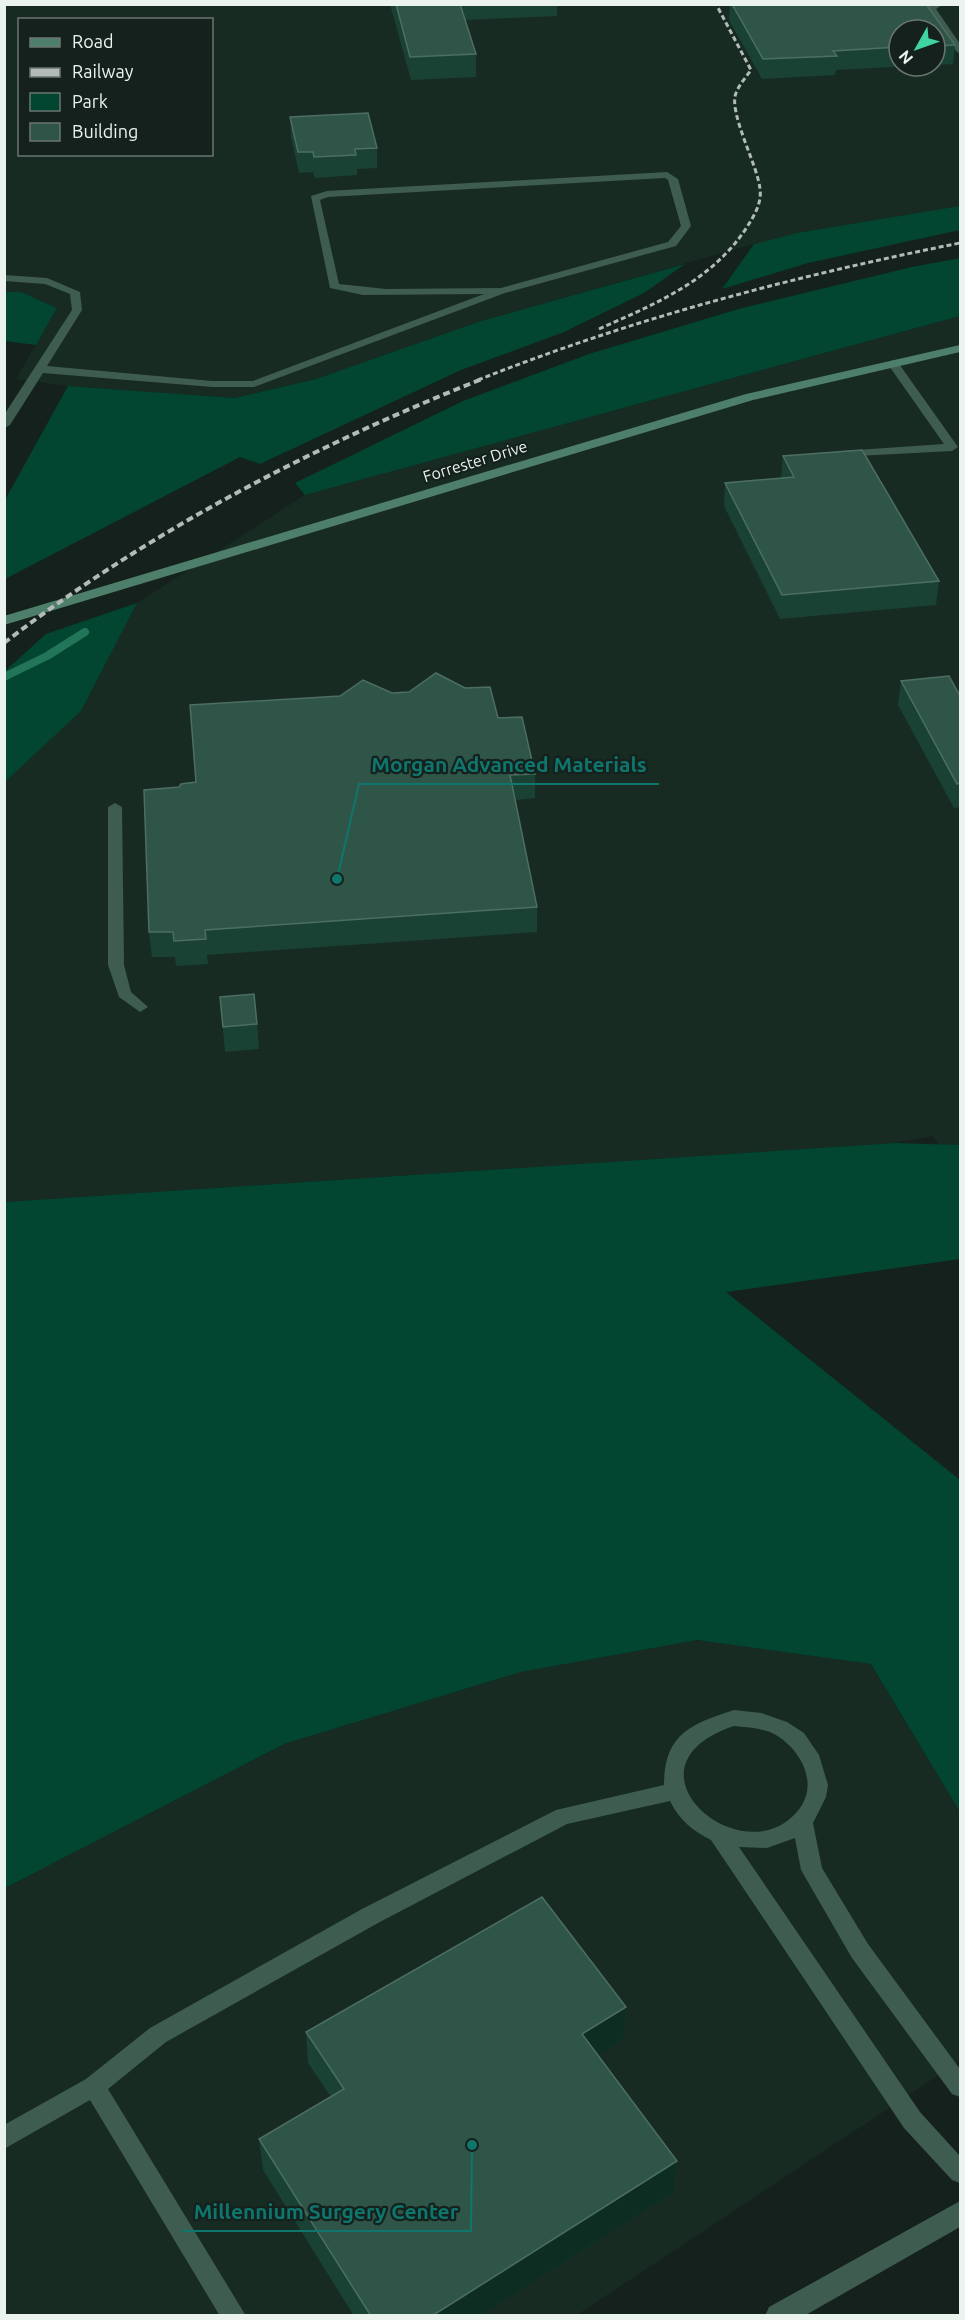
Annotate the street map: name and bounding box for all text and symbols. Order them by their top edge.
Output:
legend [18,18,213,156]
north arrow [887,18,947,78]
text: Road [72,31,114,51]
text: N [895,47,916,68]
text: Railway [72,61,134,81]
text: Park [72,91,108,111]
text: Building [72,121,138,141]
street label: Forrester Drive [421,437,529,485]
callout: Morgan Advanced Materials [359,745,659,784]
text: Morgan Advanced Materials [371,752,647,776]
callout: Millennium Surgery Center [182,2192,471,2231]
text: Millennium Surgery Center [194,2199,459,2223]

